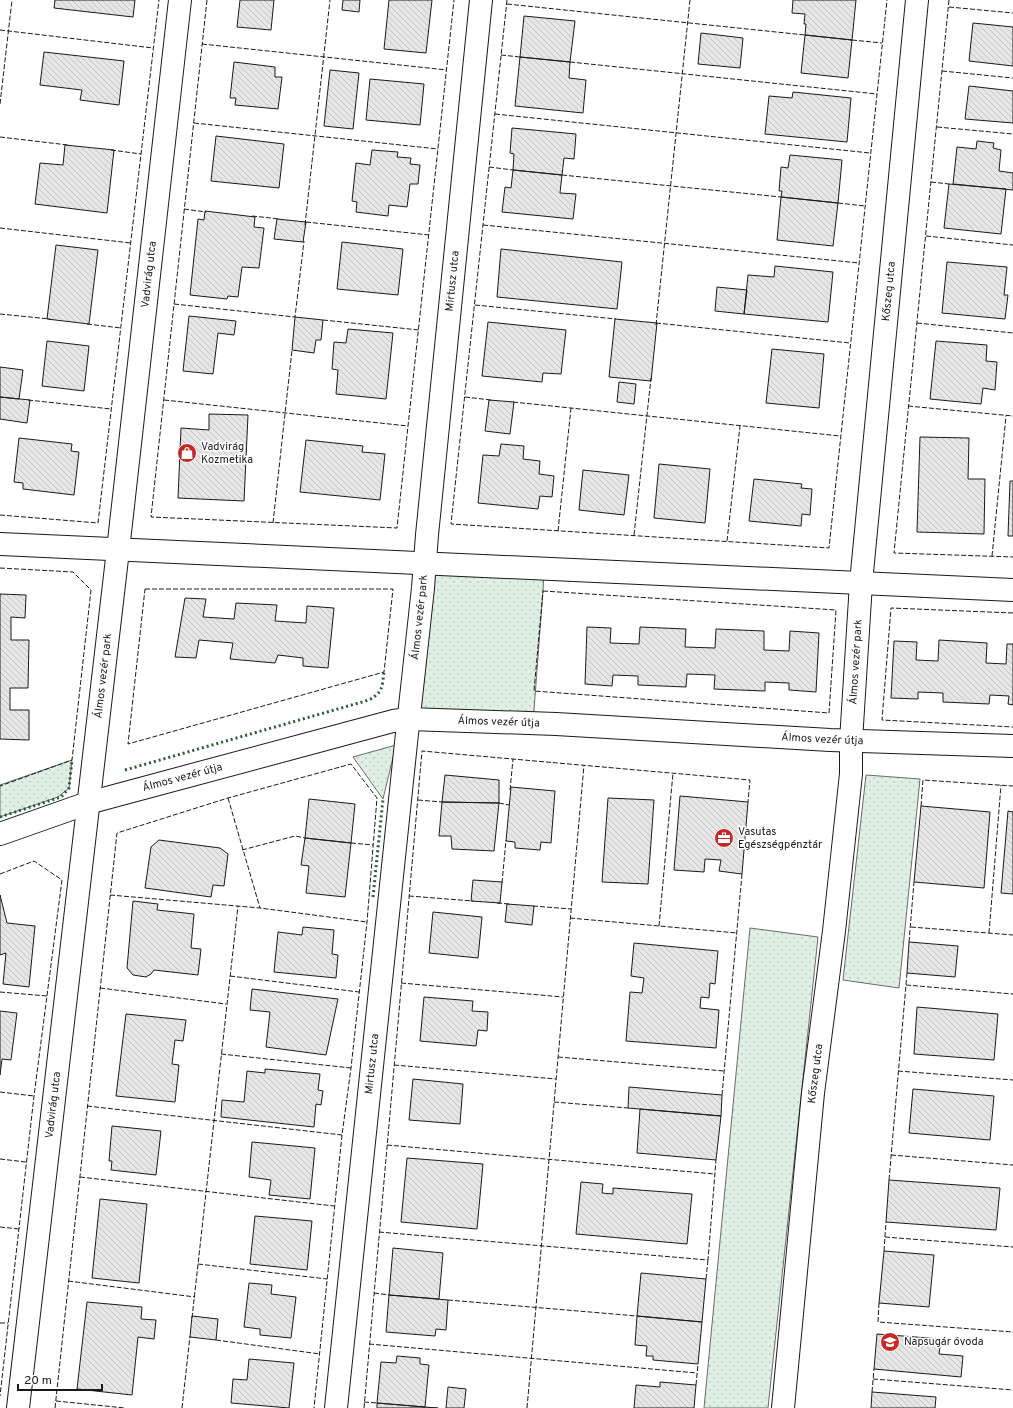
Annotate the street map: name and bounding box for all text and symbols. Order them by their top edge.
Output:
street label: Vadvirág utca [138,240,160,309]
street label: Mirtusz utca [443,250,463,312]
street label: Kőszeg utca [879,261,899,322]
place label: Vadvirág Kozmetika [201,440,253,467]
shop icon: Vadvirág Kozmetika [176,442,198,464]
street label: Álmos vezér park [407,574,431,661]
street label: Álmos vezér park [845,619,866,705]
street label: Álmos vezér park [90,632,115,719]
street label: Álmos vezér útja [457,713,540,730]
street label: Álmos vezér útja [781,729,864,748]
street label: Álmos vezér útja [141,760,224,795]
place label: Vasutas Egészségpénztár [738,825,823,852]
office icon: Vasutas Egészségpénztár [713,827,735,849]
street label: Mirtusz utca [362,1033,382,1095]
street label: Kőszeg utca [805,1043,826,1104]
street label: Vadvirág utca [42,1071,64,1139]
school or university icon: Napsugár óvoda [879,1331,901,1353]
place label: Napsugár óvoda [904,1335,984,1349]
scale bar [18,1366,102,1392]
text: 20 m [24,1373,52,1389]

